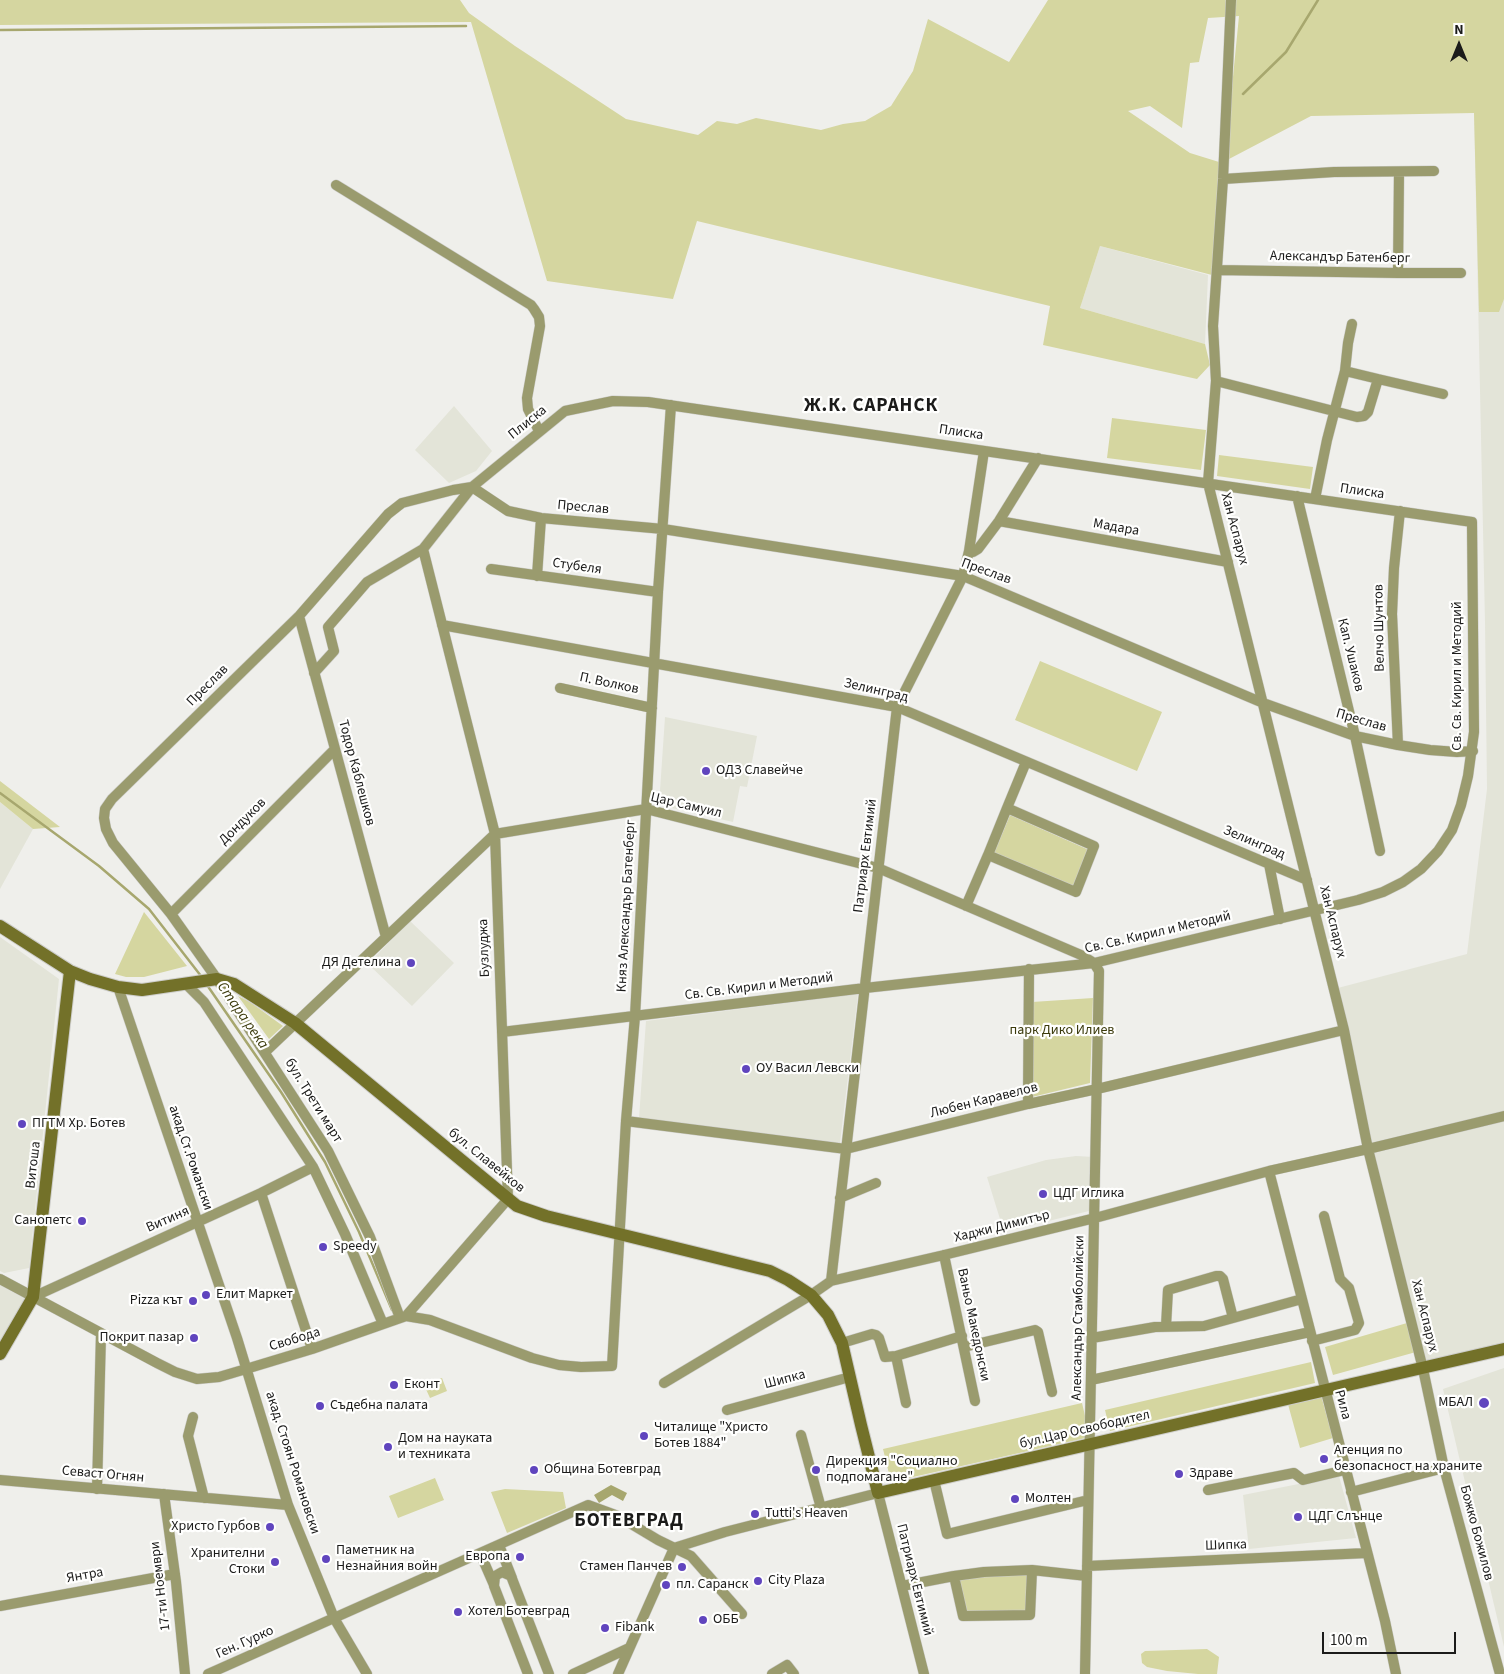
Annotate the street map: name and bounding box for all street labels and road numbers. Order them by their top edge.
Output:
street label: Александър Батенберг [1270,248,1410,268]
street label: Плиска [505,402,551,444]
street label: Плиска [938,422,984,444]
street label: Плиска [1339,481,1385,503]
street label: Хан Аспарух [1216,491,1252,567]
street label: Преслав [556,497,610,519]
street label: Мадара [1092,516,1140,540]
street label: Стубеля [551,555,603,579]
street label: Преслав [959,555,1013,589]
street label: Велчо Шунтов [1371,584,1389,672]
street label: Св. Св. Кирил и Методий [1450,601,1466,751]
street label: Кап. Ушаков [1333,617,1367,693]
street label: Преслав [184,662,232,710]
street label: П. Волков [578,670,640,698]
street label: Зелинград [842,675,910,707]
street label: Преслав [1334,706,1388,736]
street label: Тодор Каблешков [334,718,378,828]
street label: Цар Самуил [649,790,723,822]
street label: Дондуков [216,795,270,849]
street label: Патриарх Евтимий [851,798,881,914]
street label: Княз Александър Батенберг [614,819,640,993]
street label: Зелинград [1220,822,1288,864]
street label: Хан Аспарух [1315,884,1349,960]
street label: Св. Св. Кирил и Методий [1083,908,1233,958]
street label: Бузлуджа [476,918,494,978]
street label: Св. Св. Кирил и Методий [684,970,834,1004]
street label: бул. Трети март [280,1056,346,1146]
street label: Любен Каравелов [928,1079,1040,1123]
street label: акад.Ст.Романски [164,1103,216,1213]
street label: бул. Славейков [444,1125,528,1197]
street label: Витоша [23,1140,45,1190]
street label: Витиня [144,1203,192,1237]
street label: Хаджи Димитър [952,1207,1052,1247]
street label: Александър Стамболийски [1069,1235,1089,1401]
street label: Ваньо Македонски [953,1267,993,1383]
street label: Хан Аспарух [1407,1278,1441,1354]
street label: Свобода [267,1324,323,1356]
street label: Шипка [763,1366,807,1394]
street label: Рила [1330,1388,1354,1422]
street label: акад. Стоян Романовски [261,1390,323,1536]
street label: бул.Цар Освободител [1018,1407,1152,1453]
street label: Севаст Огнян [61,1463,145,1487]
street label: Божко Божилов [1455,1484,1497,1582]
street label: Патриарх Евтимий [892,1522,936,1638]
street label: Шипка [1205,1537,1247,1555]
street label: 17-ти Ноември [147,1540,175,1632]
street label: Янтра [65,1565,105,1587]
street label: Ген. Гурко [213,1623,277,1663]

